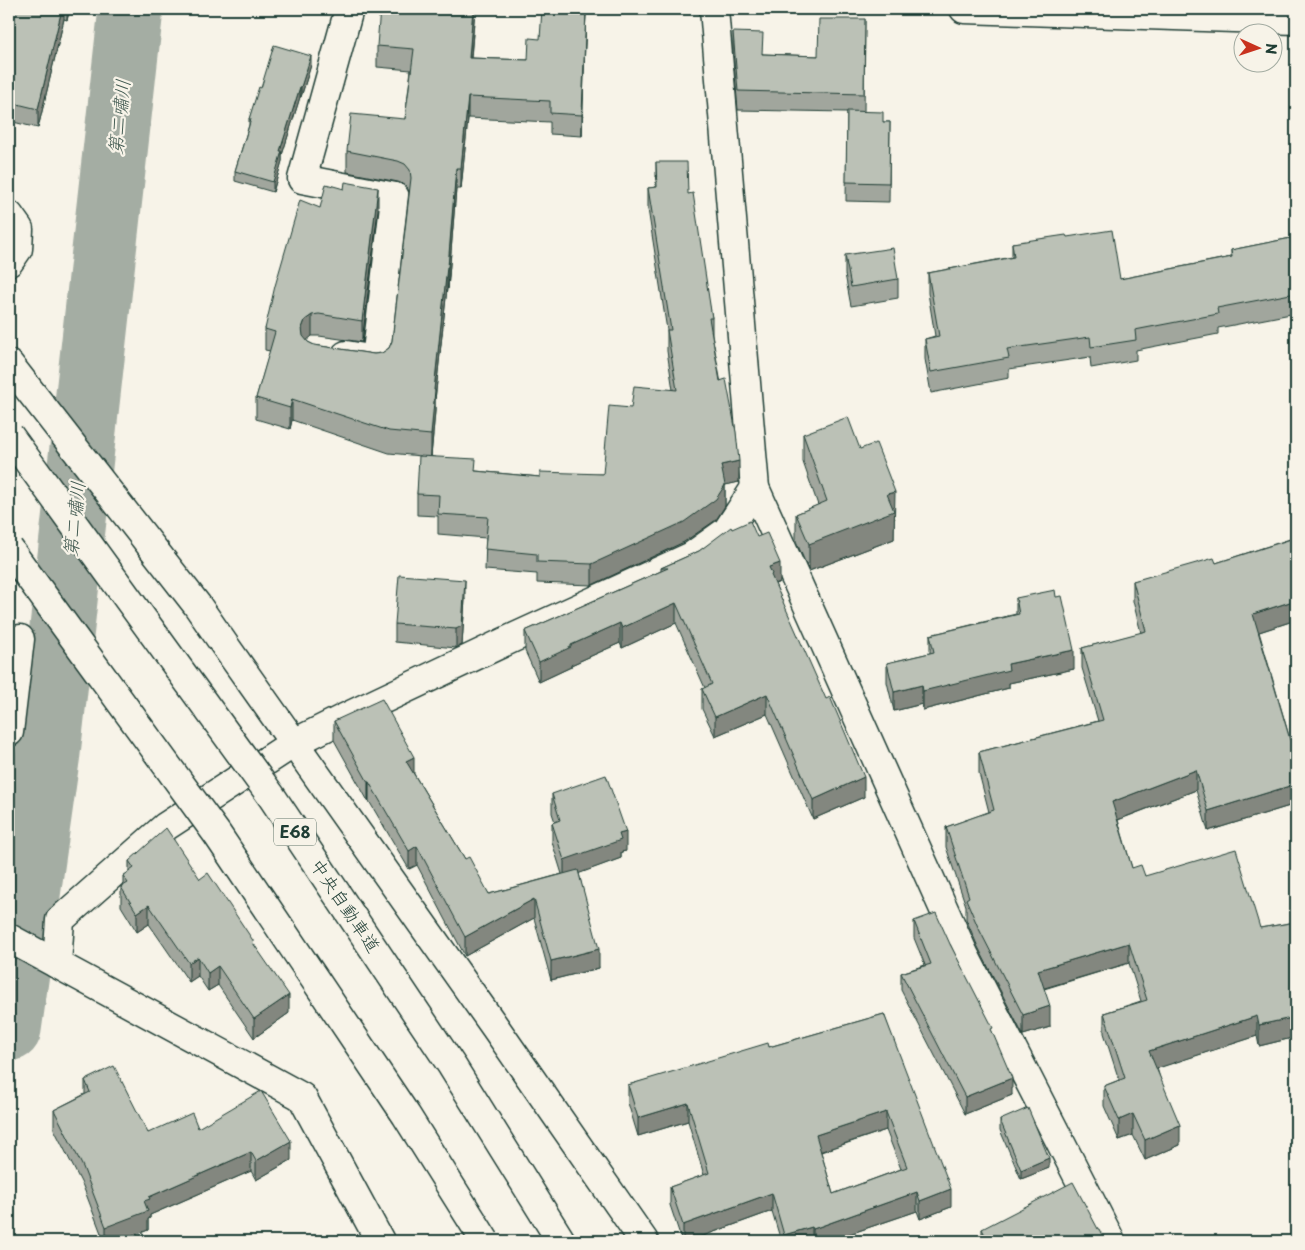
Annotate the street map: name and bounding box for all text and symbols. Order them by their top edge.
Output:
north arrow [1232,22,1282,72]
text: N [1261,43,1282,55]
water label: 第二嘯川 [100,78,136,156]
water label: 第二嘯川 [55,480,91,558]
road number: E68 [274,819,316,846]
street label: 中央自動車道 [305,853,388,957]

